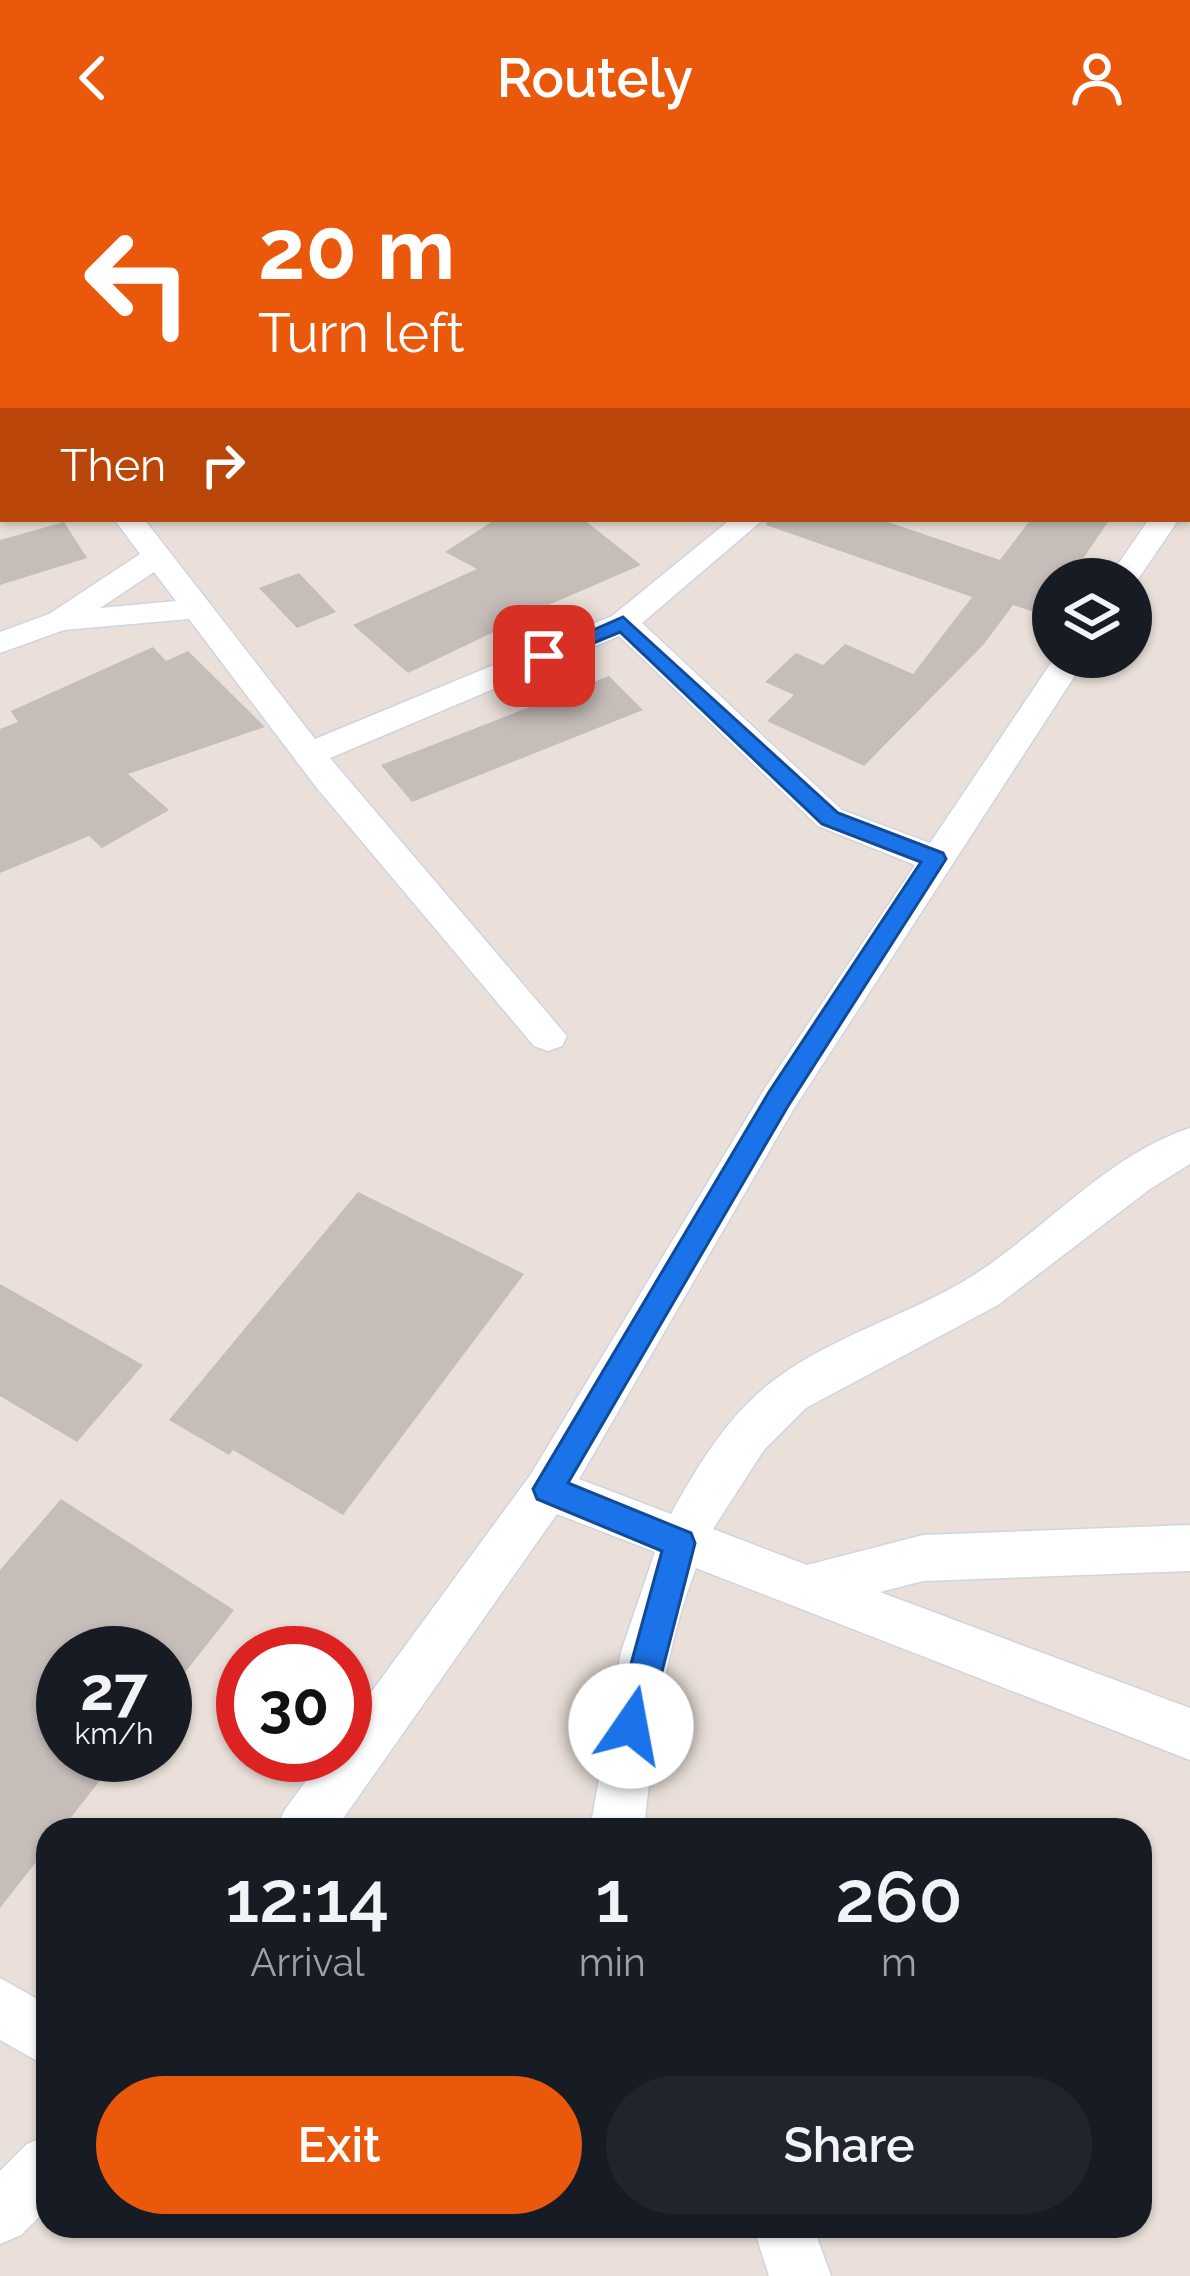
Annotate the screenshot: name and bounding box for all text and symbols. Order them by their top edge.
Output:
icon: back [60,45,126,111]
icon: person [1064,45,1130,111]
text: Routely [497,46,693,110]
text: 20 m [258,200,455,299]
icon: left [60,204,216,360]
text: Turn left [258,301,465,365]
icon: right [190,432,256,498]
text: Then [60,439,166,492]
map controls [1032,558,1152,678]
button: layers [1032,558,1152,678]
pin [493,605,595,707]
icon: arrive [511,623,577,689]
speed limit sign: 30 [216,1626,372,1782]
text: 27 [80,1654,148,1724]
position arrow [568,1663,694,1789]
text: km/h [74,1716,154,1751]
text: 12:14 [225,1854,389,1939]
text: 1 [595,1854,629,1939]
text: 260 [835,1854,963,1939]
text: Arrival [250,1939,365,1985]
text: min [579,1939,646,1985]
text: m [881,1939,917,1985]
button: Exit [96,2076,582,2214]
button: Share [606,2076,1092,2214]

